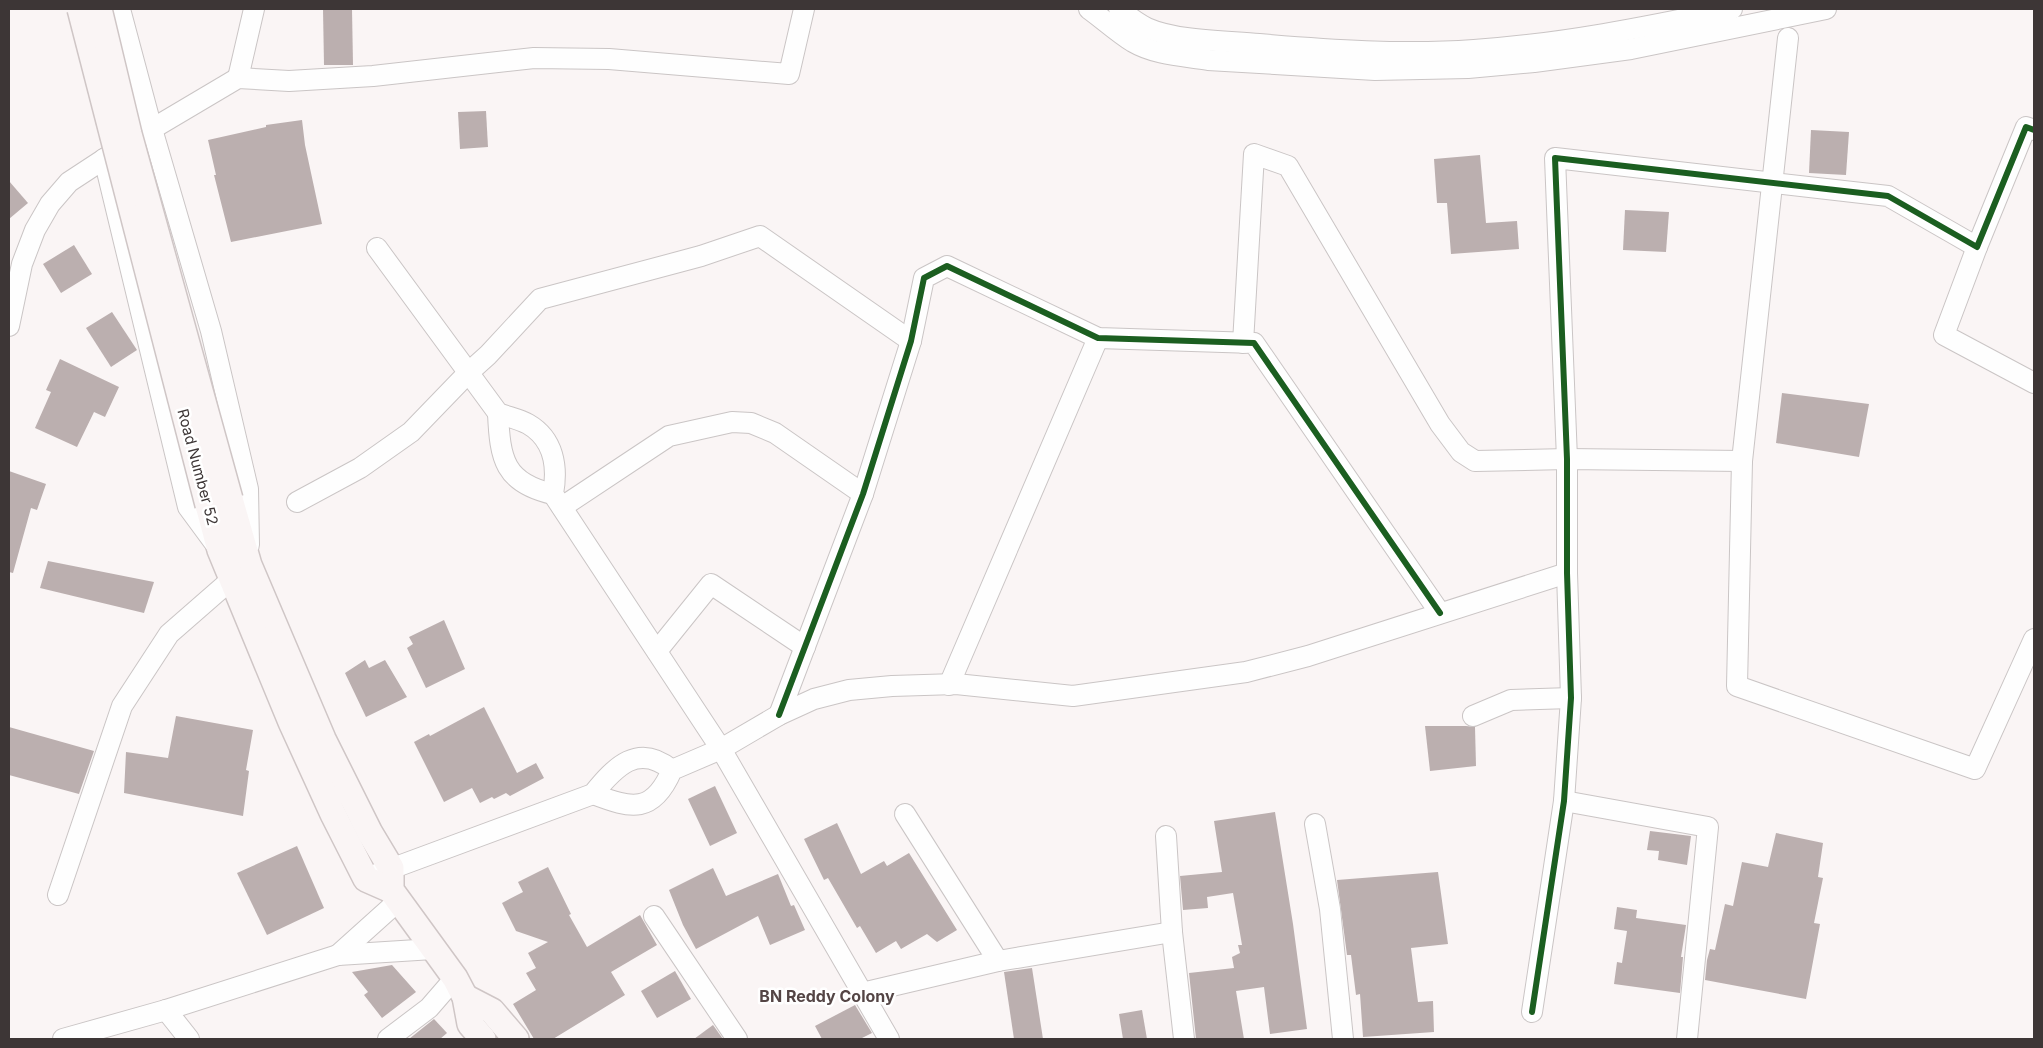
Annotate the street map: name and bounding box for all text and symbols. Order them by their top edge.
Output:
street label: Road Number 52 [173,407,223,527]
district label: BN Reddy Colony [759,986,895,1006]

